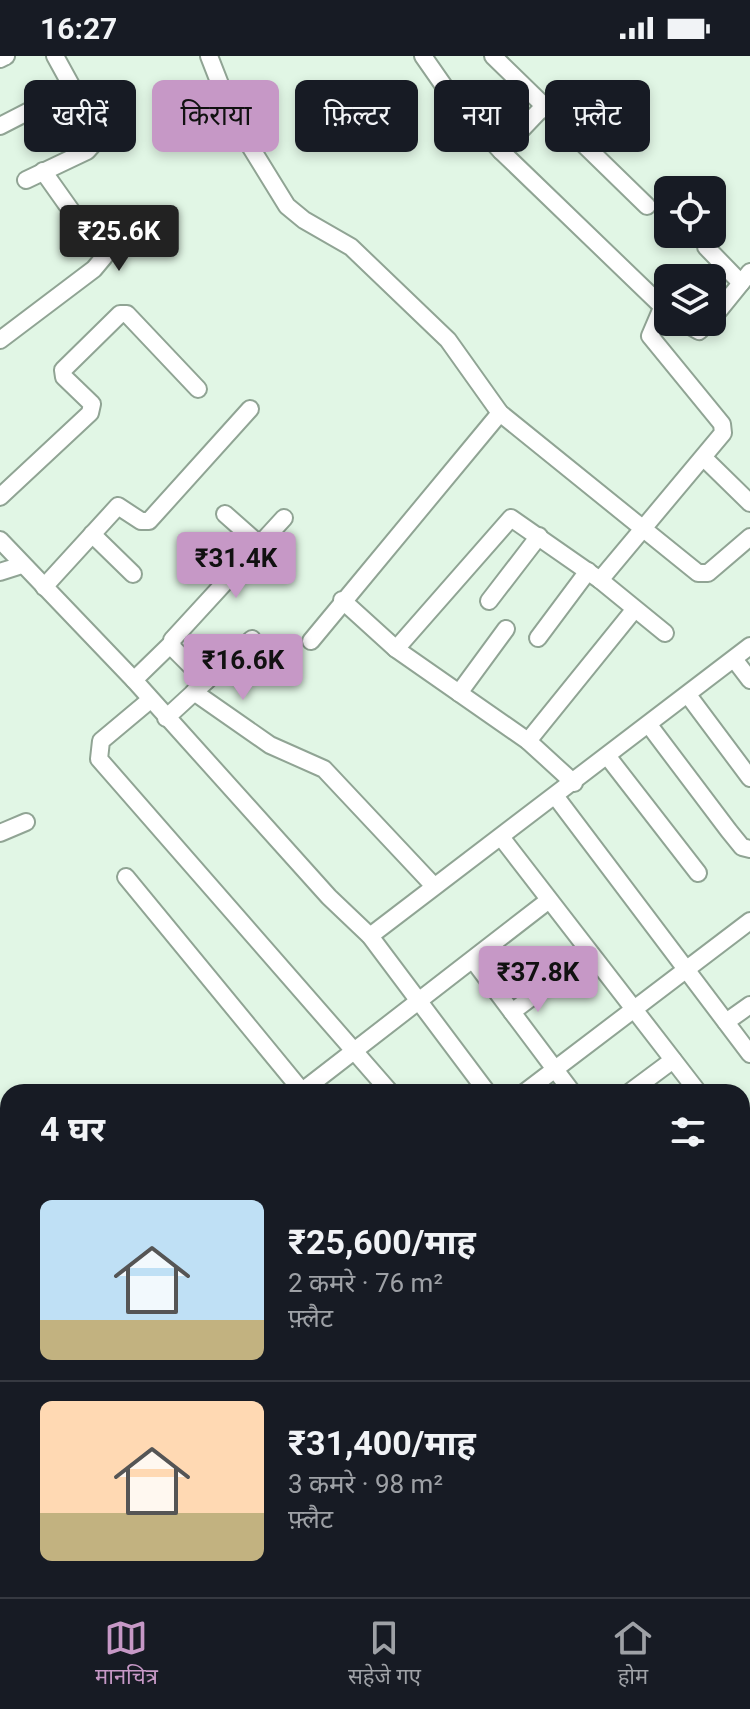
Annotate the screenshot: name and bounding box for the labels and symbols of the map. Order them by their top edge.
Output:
pin: ₹25.6K [54,205,184,273]
pin: ₹31.4K [171,532,301,600]
pin: ₹16.6K [178,634,308,702]
pin: ₹37.8K [473,946,603,1014]

